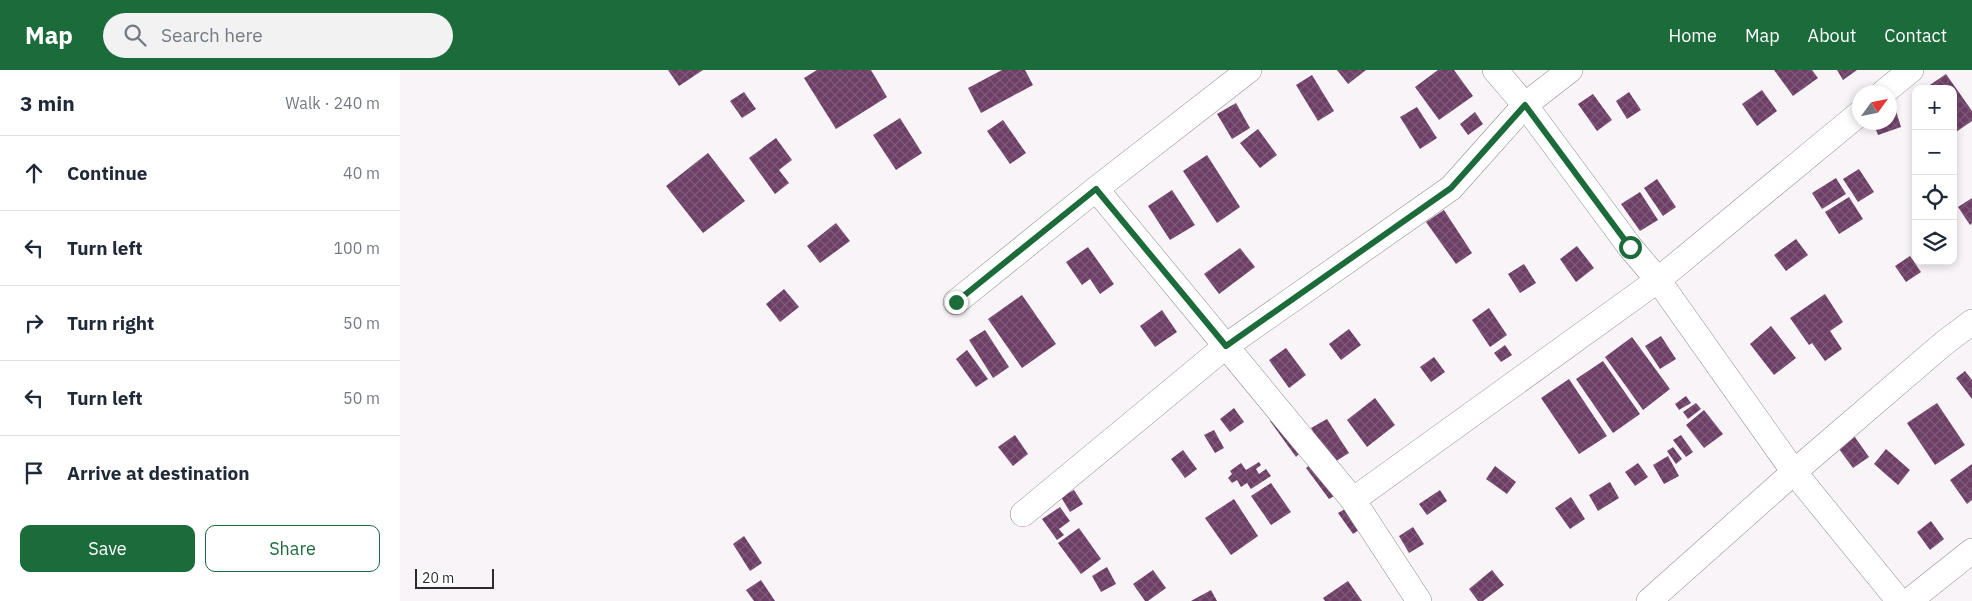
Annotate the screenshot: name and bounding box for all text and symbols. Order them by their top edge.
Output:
search box [103,13,453,58]
text: Map [25,19,73,51]
icon: search [121,21,149,49]
text: Search here [161,23,263,47]
text: Home [1669,24,1717,47]
text: Map [1745,24,1780,47]
text: About [1808,24,1856,47]
text: Contact [1884,24,1947,47]
north arrow [1852,85,1897,130]
map controls [1912,85,1957,265]
button: + [1912,85,1957,130]
text: 3 min [20,89,75,117]
text: Walk · 240 m [285,93,380,113]
button: − [1912,130,1957,175]
icon: ahead [20,159,48,187]
text: Continue [67,161,147,185]
text: 40 m [343,163,380,183]
button: locate [1912,175,1957,220]
button: layers [1912,220,1957,265]
icon: left [20,234,48,262]
text: Turn left [67,236,143,260]
route start [1619,236,1642,259]
text: 100 m [333,238,380,258]
route end [945,291,968,314]
icon: right [20,309,48,337]
text: Turn right [67,311,154,335]
text: 50 m [343,313,380,333]
icon: left [20,384,48,412]
text: Turn left [67,386,143,410]
text: 50 m [343,388,380,408]
icon: arrive [20,459,48,487]
text: Arrive at destination [67,461,250,485]
button: Save [20,525,195,572]
button: Share [205,525,380,572]
scale bar [415,566,494,589]
text: 20 m [422,569,454,587]

